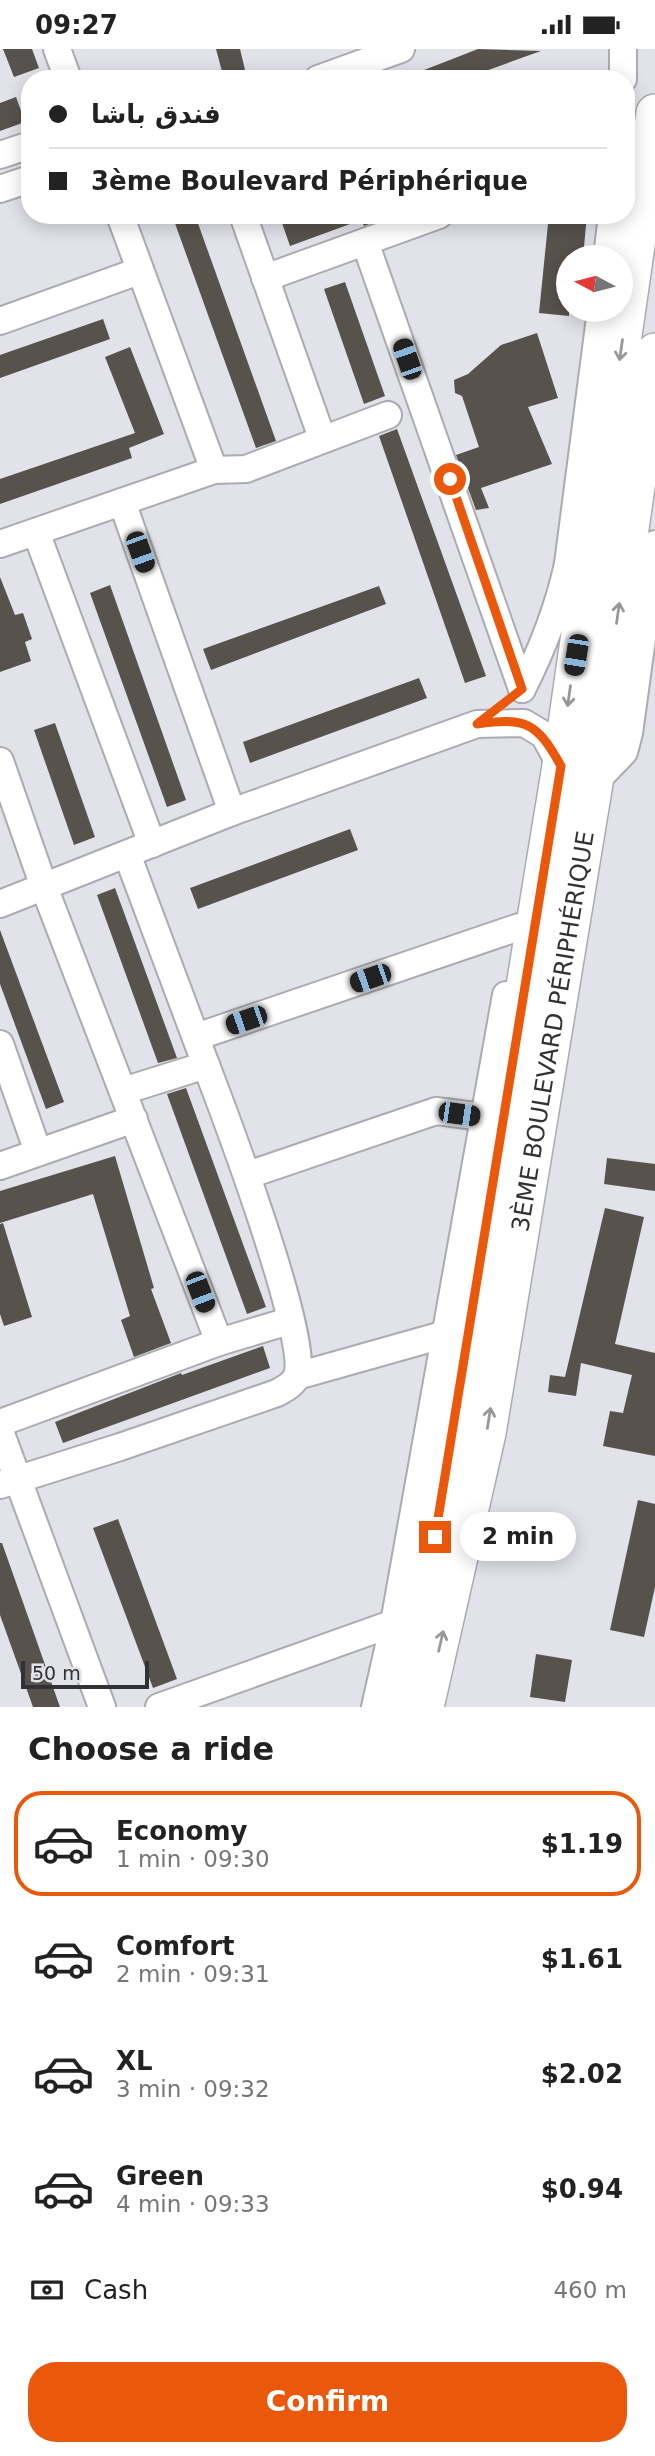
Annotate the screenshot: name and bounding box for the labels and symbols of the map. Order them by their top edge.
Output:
north arrow [556,245,634,322]
car [391,336,424,382]
one-way arrow [615,338,628,361]
route start [434,463,466,495]
car [123,529,158,575]
one-way arrow [612,602,625,625]
car [563,633,590,677]
one-way arrow [562,684,575,707]
street label: 3ÈME BOULEVARD PÉRIPHÉRIQUE [506,829,600,1234]
car [347,961,394,995]
car [223,1003,270,1037]
car [437,1101,482,1127]
car [183,1269,218,1315]
one-way arrow [483,1407,496,1430]
callout: 2 min [460,1513,575,1561]
route end [419,1521,451,1553]
one-way arrow [435,1630,448,1652]
scale bar [21,1658,149,1690]

